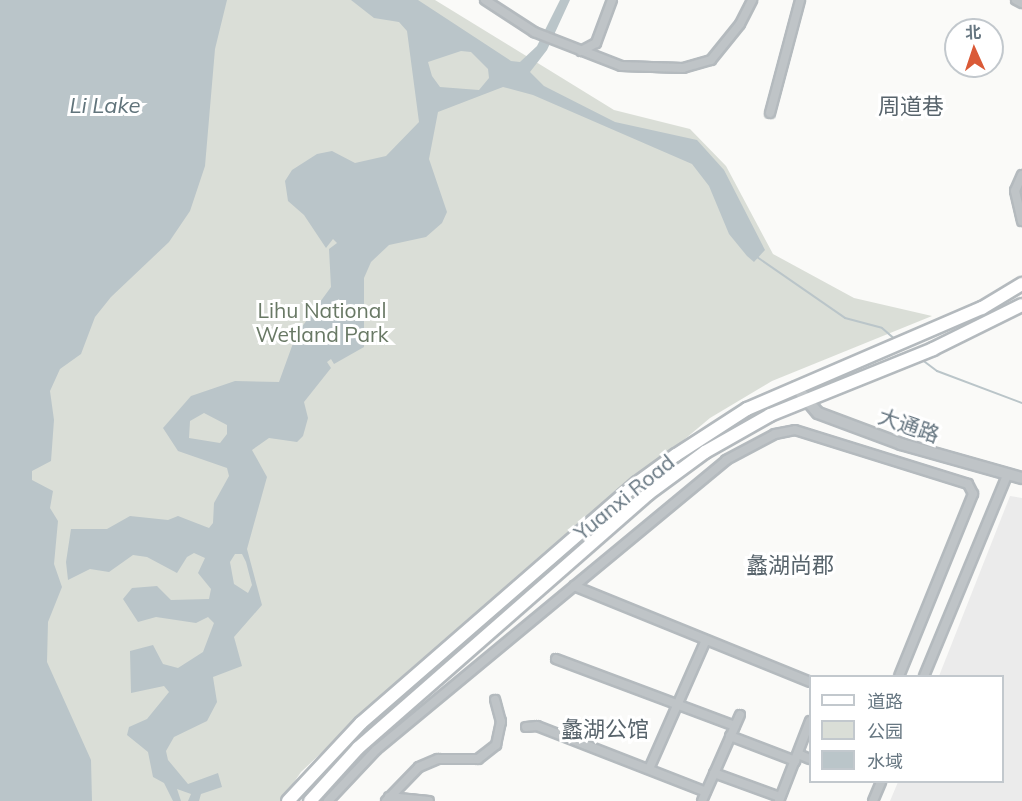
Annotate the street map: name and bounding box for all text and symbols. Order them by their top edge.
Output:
north arrow [944,18,1004,78]
text: 北 [965,22,982,42]
water label: Li Lake [69,93,141,119]
district label: 周道巷 [878,94,944,120]
park label: Lihu National Wetland Park [255,297,389,347]
street label: 大通路 [875,403,943,447]
street label: Yuanxi Road [569,449,679,545]
district label: 蠡湖尚郡 [746,553,834,579]
legend [809,675,1004,783]
text: 道路 [867,690,903,713]
district label: 蠡湖公馆 [561,717,649,743]
text: 公园 [867,720,903,743]
text: 水域 [867,750,903,773]

